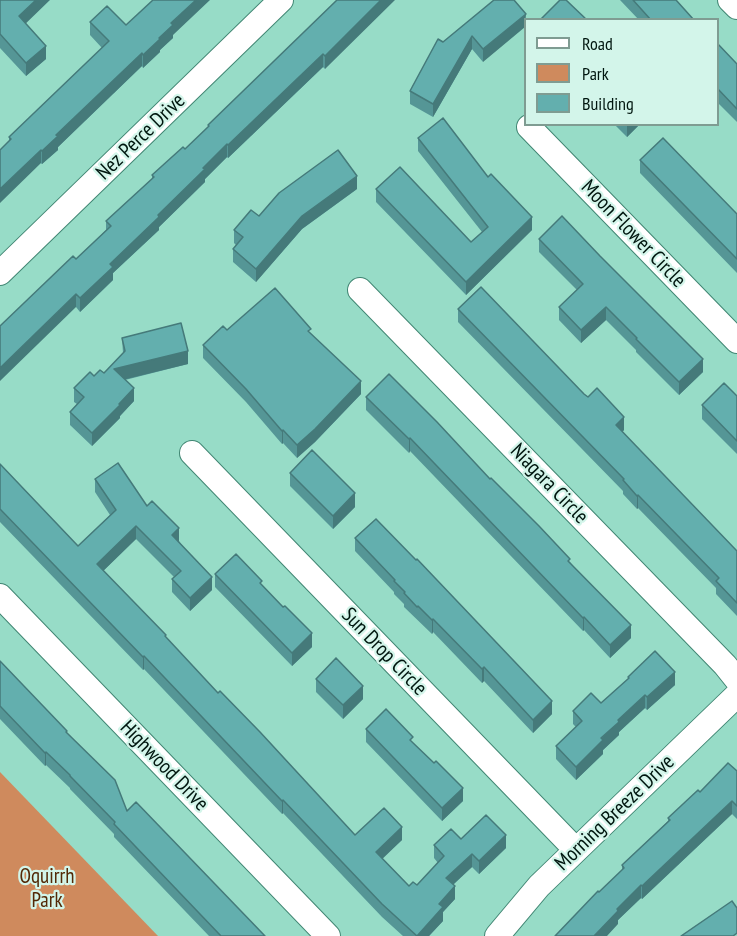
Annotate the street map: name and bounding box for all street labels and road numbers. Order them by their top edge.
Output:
street label: Nez Perce Drive [91,89,191,185]
street label: Moon Flower Circle [575,175,691,293]
street label: Niagara Circle [505,439,593,529]
street label: Sun Drop Circle [336,603,432,701]
street label: Highwood Drive [115,715,213,817]
street label: Morning Breeze Drive [550,750,680,876]

